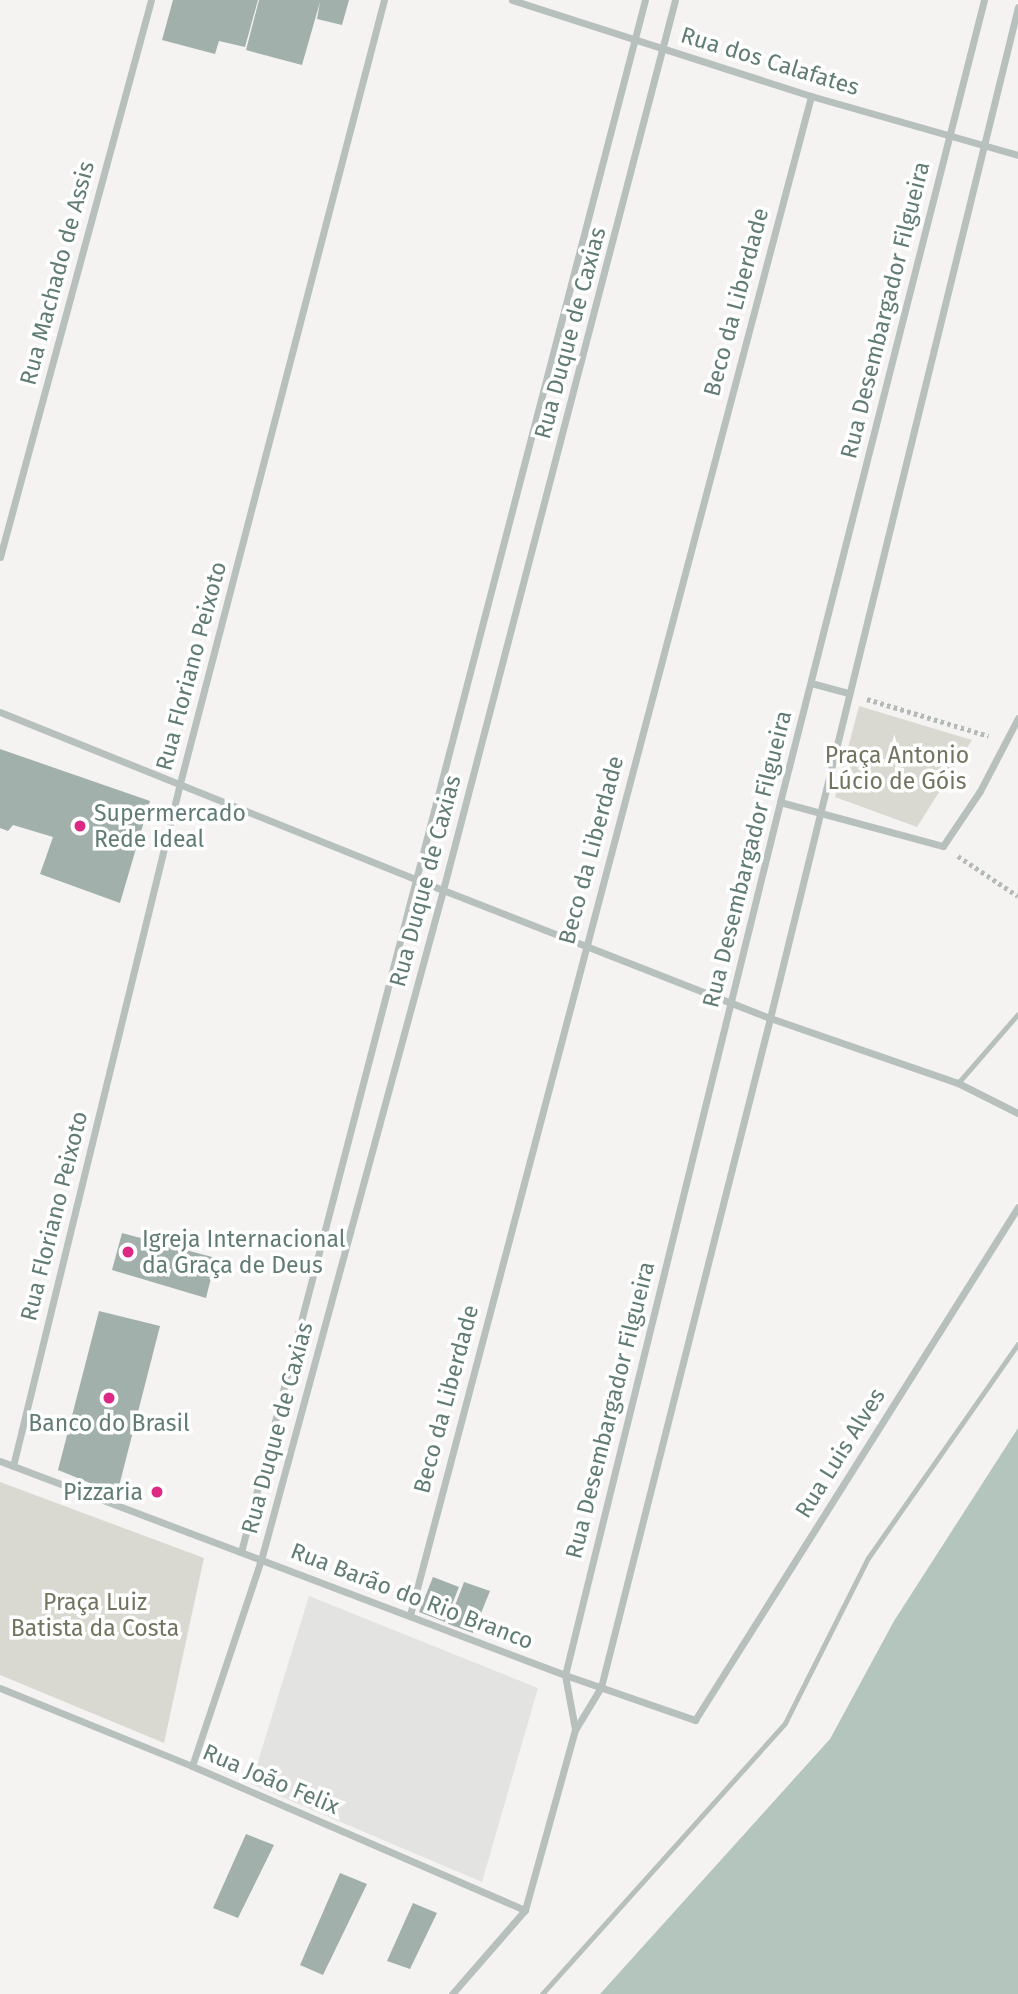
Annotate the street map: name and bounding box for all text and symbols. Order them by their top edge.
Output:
street label: Rua dos Calafates [678,21,862,101]
street label: Rua Machado de Assis [14,158,100,388]
street label: Rua Desembargador Filgueira [835,159,935,461]
street label: Beco da Liberdade [698,205,774,399]
street label: Rua Duque de Caxias [528,224,612,442]
street label: Rua Floriano Peixoto [150,558,232,774]
street label: Rua Desembargador Filgueira [697,708,797,1010]
park label: Praça Antonio Lúcio de Góis [825,741,969,795]
street label: Beco da Liberdade [553,753,629,947]
street label: Rua Duque de Caxias [383,772,467,990]
place label: Supermercado Rede Ideal [94,799,246,853]
marker: Supermercado Rede Ideal [72,818,88,834]
street label: Rua Floriano Peixoto [15,1108,93,1324]
place label: Igreja Internacional da Graça de Deus [142,1225,346,1279]
marker: Igreja Internacional da Graça de Deus [120,1244,136,1260]
street label: Rua Desembargador Filgueira [560,1259,660,1561]
street label: Beco da Liberdade [408,1302,484,1496]
street label: Rua Duque de Caxias [235,1319,319,1537]
street label: Rua Luis Alves [789,1383,891,1523]
marker: Banco do Brasil [101,1390,117,1406]
place label: Banco do Brasil [28,1409,190,1437]
place label: Pizzaria [63,1478,143,1506]
marker: Pizzaria [149,1484,165,1500]
street label: Rua Barão do Rio Branco [287,1537,537,1655]
park label: Praça Luiz Batista da Costa [11,1588,179,1642]
street label: Rua João Felix [199,1738,343,1820]

